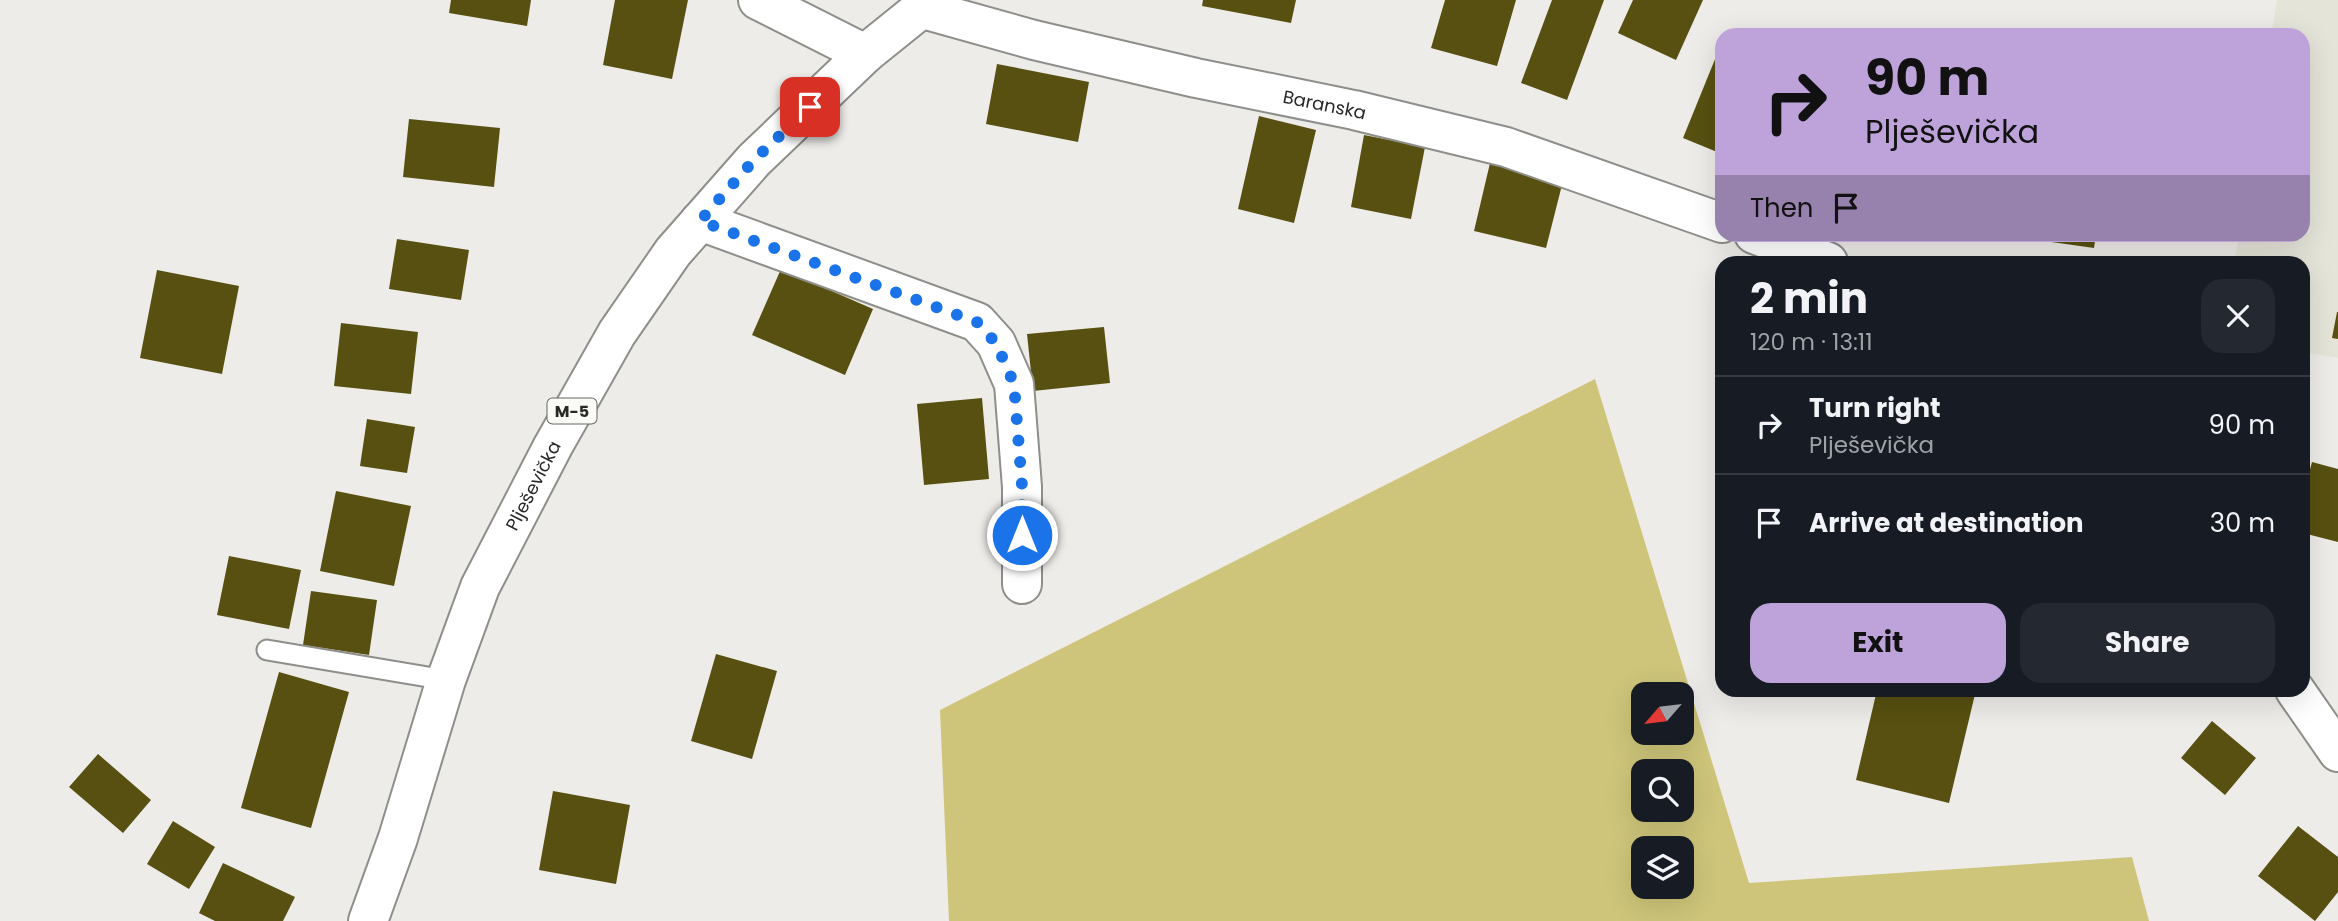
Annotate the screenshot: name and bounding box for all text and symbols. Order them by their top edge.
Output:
text: 90 m [1865,44,1989,112]
icon: right [1750,56,1841,147]
pin [780,77,840,137]
street label: Baranska [1281,83,1369,125]
icon: arrive [791,88,829,126]
text: Plješevička [1865,109,2039,154]
icon: arrive [1827,189,1865,227]
text: Then [1750,190,1813,226]
text: 2 min [1750,269,1868,328]
button: close [2201,279,2275,353]
text: 120 m · 13:11 [1750,326,1873,358]
text: Turn right [1809,390,1941,426]
road number: M-5 [548,398,596,424]
icon: right [1750,406,1788,444]
text: 90 m [2209,407,2275,443]
text: Plješevička [1809,429,1934,461]
street label: Plješevička [499,436,566,535]
position arrow [985,498,1059,572]
icon: arrive [1750,504,1788,542]
text: Arrive at destination [1809,505,2084,541]
text: 30 m [2210,505,2275,541]
button: Exit [1750,603,2006,683]
button: Share [2020,603,2275,683]
north arrow [1631,682,1694,746]
map controls [1631,682,1694,899]
button: search [1631,759,1694,822]
button: layers [1631,836,1694,899]

